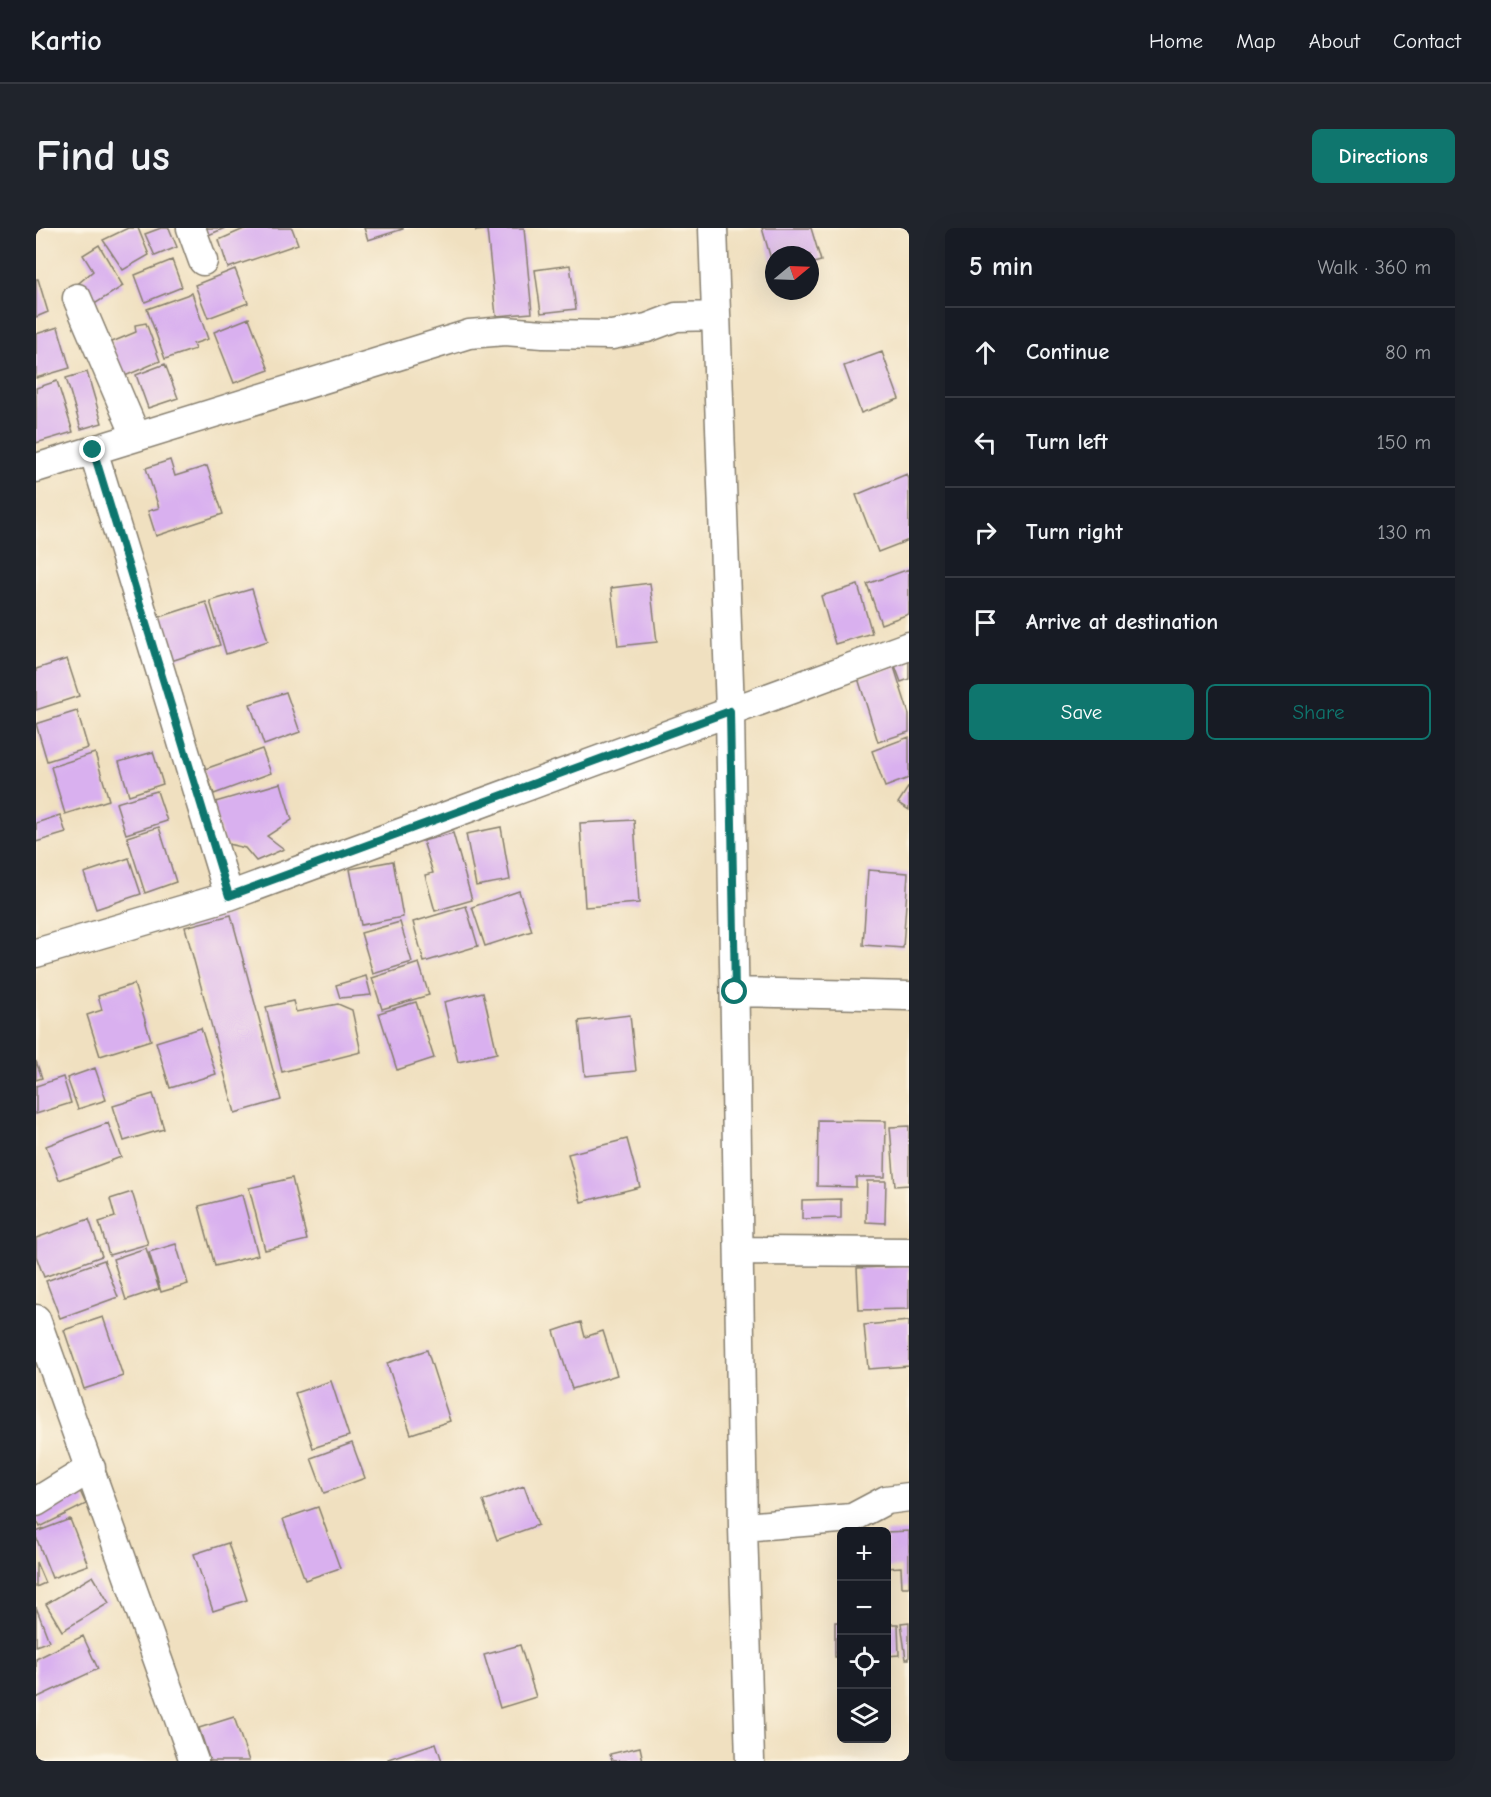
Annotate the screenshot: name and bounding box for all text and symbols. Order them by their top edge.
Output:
text: Kartio [30,25,102,57]
text: Home [1149,29,1203,53]
text: Map [1236,29,1276,53]
text: About [1309,29,1360,53]
text: Contact [1393,29,1461,53]
button: Directions [1312,129,1455,183]
text: Find us [36,132,170,181]
north arrow [765,246,819,300]
text: 5 min [969,252,1033,282]
text: Walk · 360 m [1317,256,1431,279]
icon: ahead [969,336,1002,369]
text: Continue [1026,339,1109,365]
text: 80 m [1385,341,1431,364]
icon: left [969,426,1002,459]
text: Turn left [1026,429,1108,455]
text: 150 m [1377,431,1431,454]
route end [79,436,105,462]
icon: right [969,516,1002,549]
text: Turn right [1026,519,1123,545]
text: 130 m [1378,521,1431,544]
icon: arrive [969,606,1002,639]
text: Arrive at destination [1026,609,1218,635]
button: Save [969,684,1194,740]
button: Share [1206,684,1431,740]
route start [721,978,747,1004]
map controls [837,1527,891,1743]
button: + [837,1527,891,1581]
button: − [837,1581,891,1635]
button: locate [837,1635,891,1689]
button: layers [837,1689,891,1743]

